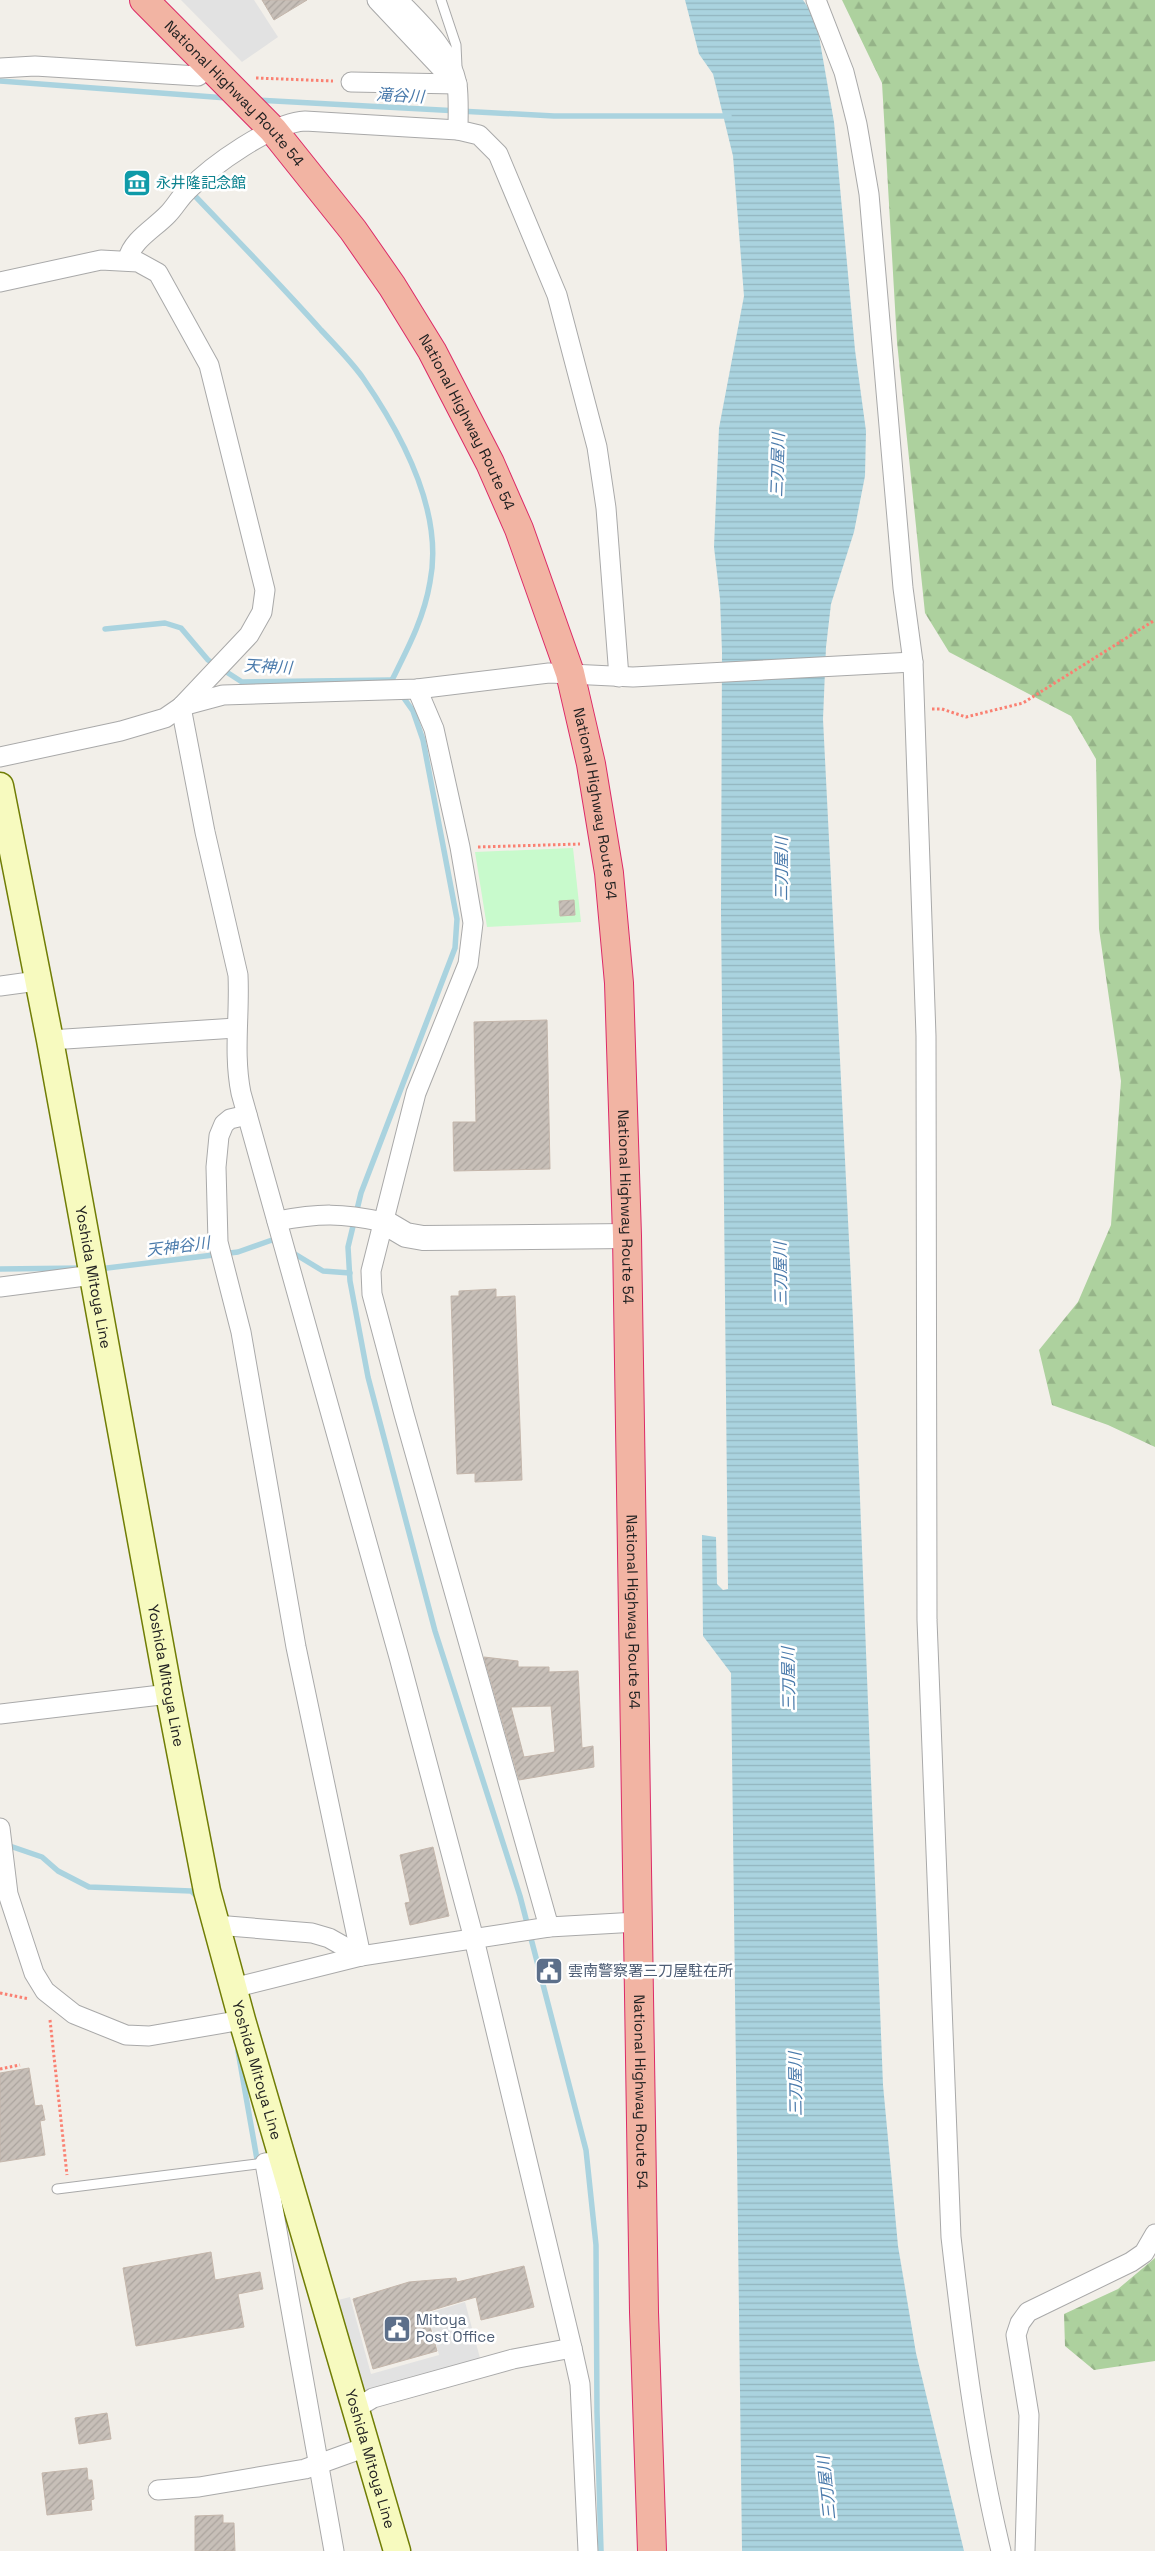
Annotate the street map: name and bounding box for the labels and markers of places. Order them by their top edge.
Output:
museum icon: 永井隆記念館 [122,168,152,198]
place label: 永井隆記念館 [156,173,246,192]
public building icon: 雲南警察署三刀屋駐在所 [534,1956,564,1986]
place label: 雲南警察署三刀屋駐在所 [568,1961,733,1980]
place label: Mitoya Post Office [416,2310,495,2346]
public building icon: Mitoya Post Office [382,2314,412,2344]

